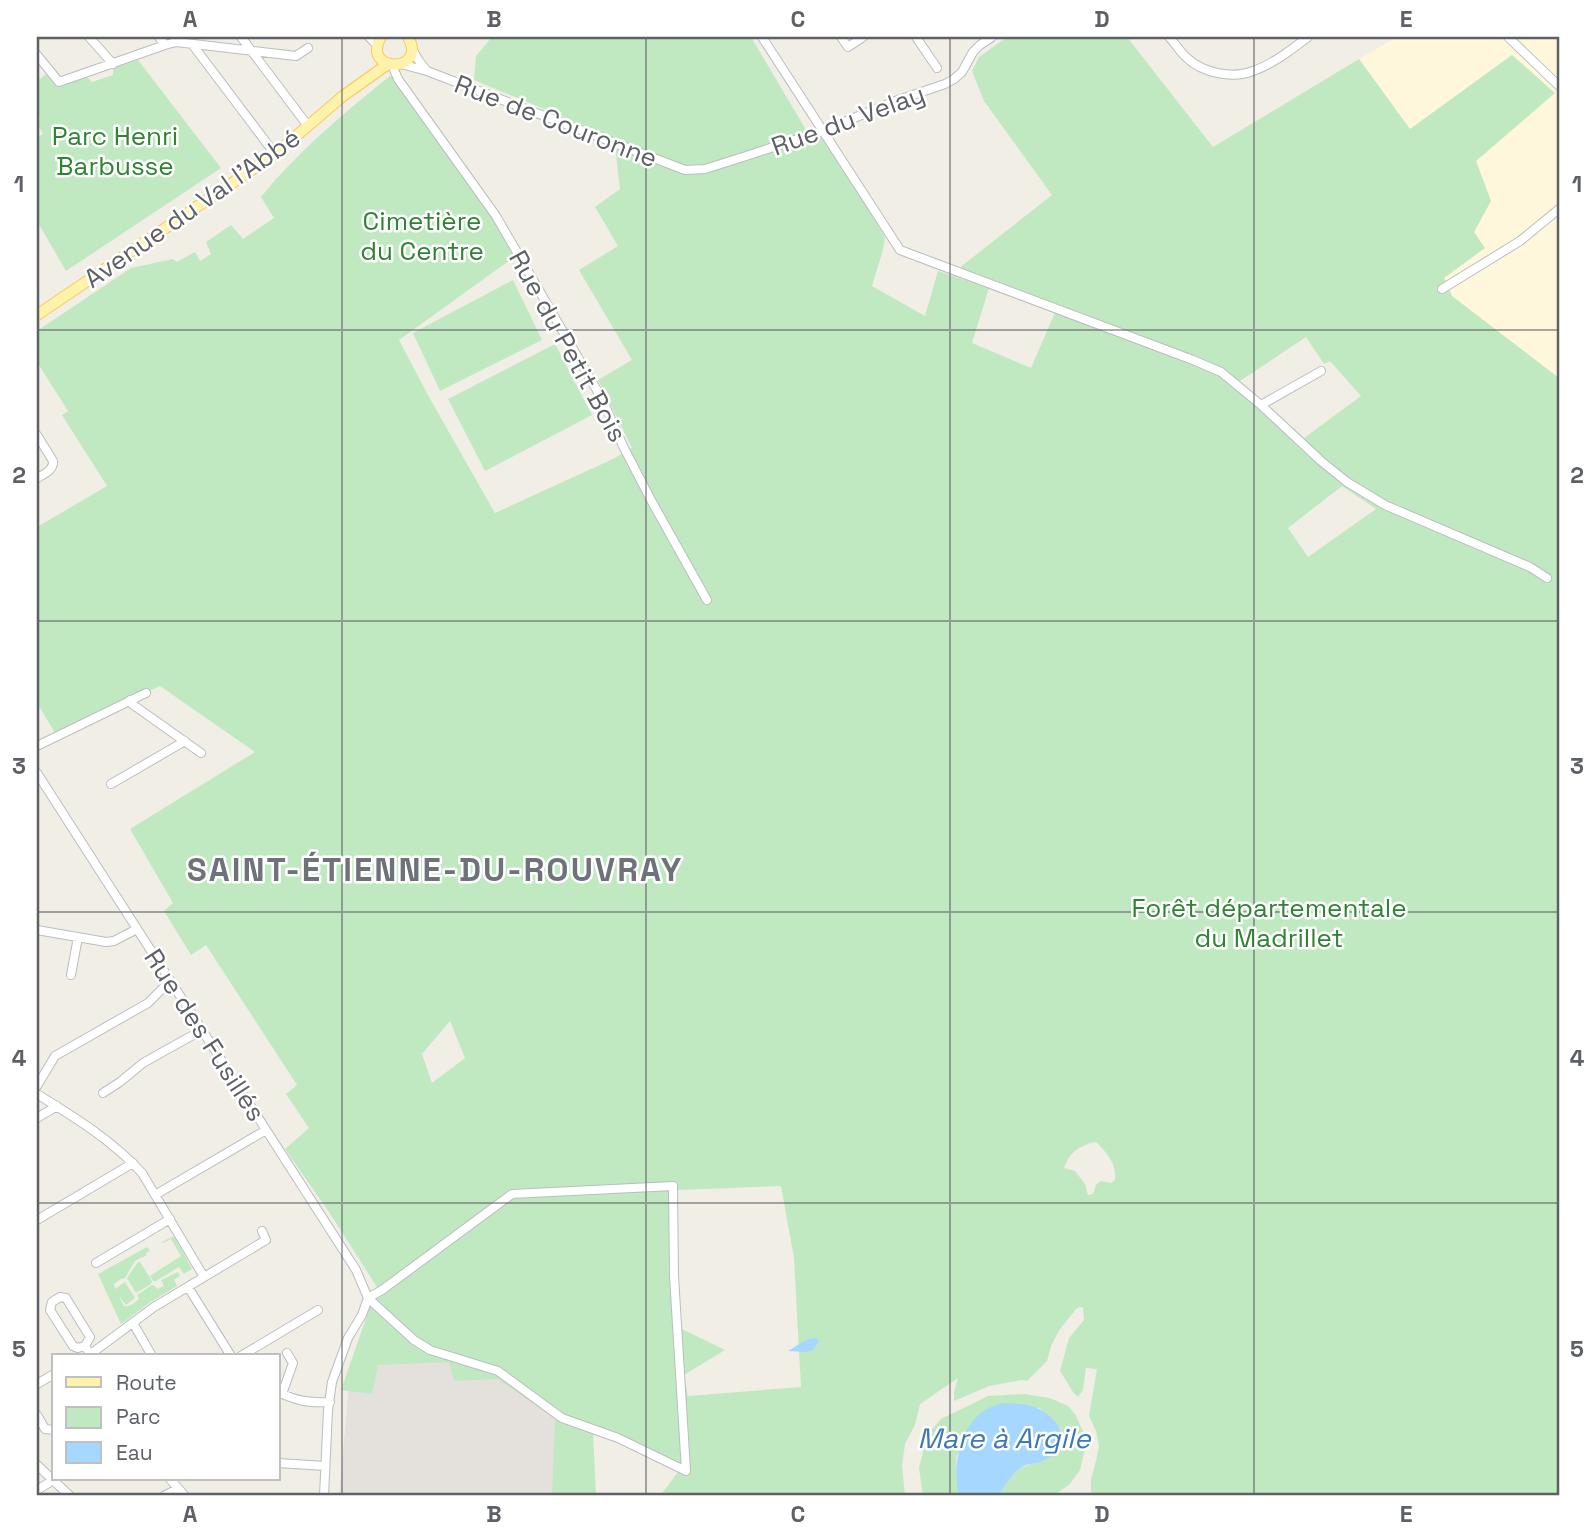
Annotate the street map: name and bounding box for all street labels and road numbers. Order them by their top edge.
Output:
street label: Rue de Couronne [450,67,662,175]
street label: Rue du Velay [767,77,929,163]
street label: Avenue du Val l'Abbé [77,120,307,296]
street label: Rue du Petit Bois [501,244,635,448]
street label: Rue des Fusillés [137,942,273,1128]

